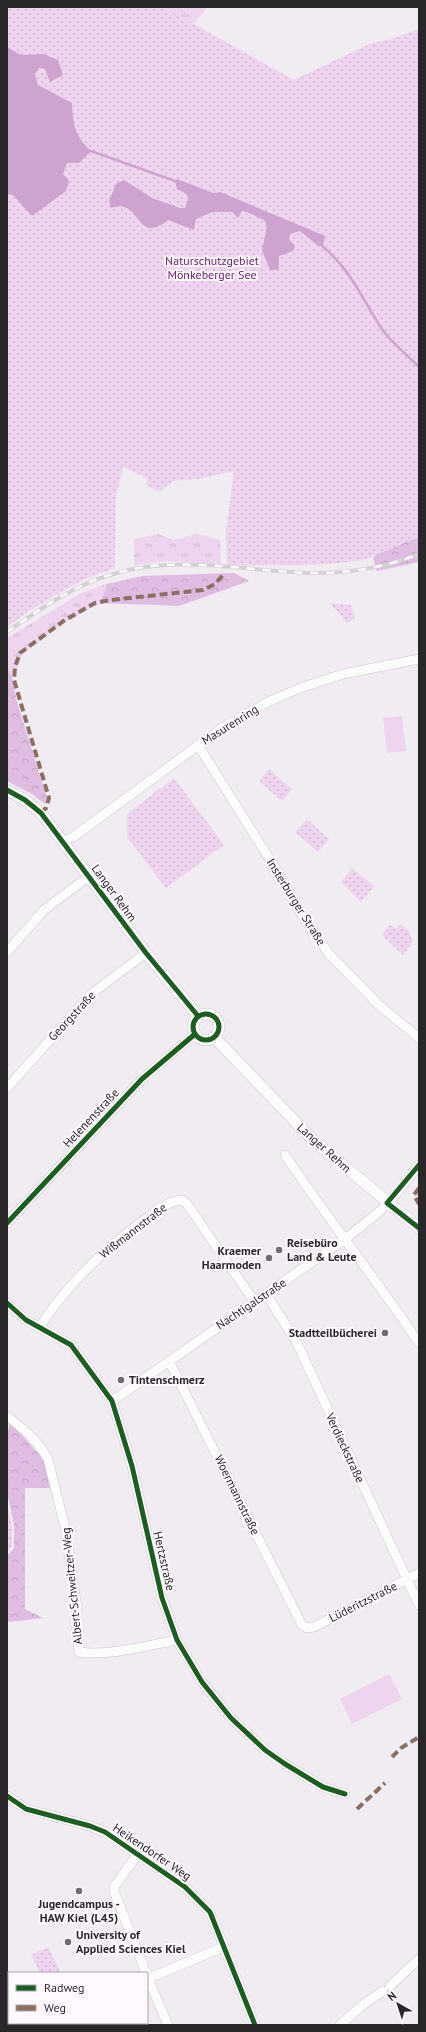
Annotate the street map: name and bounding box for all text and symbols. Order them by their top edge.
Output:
park label: Naturschutzgebiet Mönkeberger See [165,253,259,282]
street label: Masurenring [199,701,261,748]
street label: Insterburger Straße [264,855,329,948]
street label: Langer Rehm [89,861,140,924]
street label: Georgstraße [45,988,98,1044]
street label: Helenenstraße [59,1085,122,1150]
street label: Langer Rehm [294,1120,354,1176]
street label: Wißmannstraße [96,1200,169,1262]
place label: Reisebüro Land & Leute [287,1235,357,1264]
place label: Kraemer Haarmoden [202,1243,262,1272]
marker: Reisebüro Land & Leute [274,1245,284,1255]
marker: Kraemer Haarmoden [264,1253,274,1263]
street label: Nachtigalstraße [213,1275,289,1333]
place label: Stadtteilbücherei [289,1325,377,1340]
marker: Stadtteilbücherei [380,1328,390,1338]
place label: Tintenschmerz [129,1372,205,1387]
marker: Tintenschmerz [116,1375,126,1385]
street label: Verdieckstraße [322,1410,368,1485]
street label: Woermannstraße [212,1452,263,1537]
street label: Albert-Schweitzer-Weg [58,1527,85,1645]
street label: Hertzstraße [150,1530,179,1592]
street label: Lüderitzstraße [326,1578,399,1625]
street label: Heikendorfer Weg [110,1820,194,1883]
marker: Jugendcampus - HAW Kiel (L45) [74,1886,84,1896]
place label: Jugendcampus - HAW Kiel (L45) [37,1896,120,1925]
place label: University of Applied Sciences Kiel [76,1927,186,1956]
marker: University of Applied Sciences Kiel [63,1937,73,1947]
legend [8,1972,148,2024]
text: Radweg [44,1980,85,1995]
north arrow [378,1984,418,2024]
text: N [384,1989,399,2004]
text: Weg [44,2000,66,2015]

